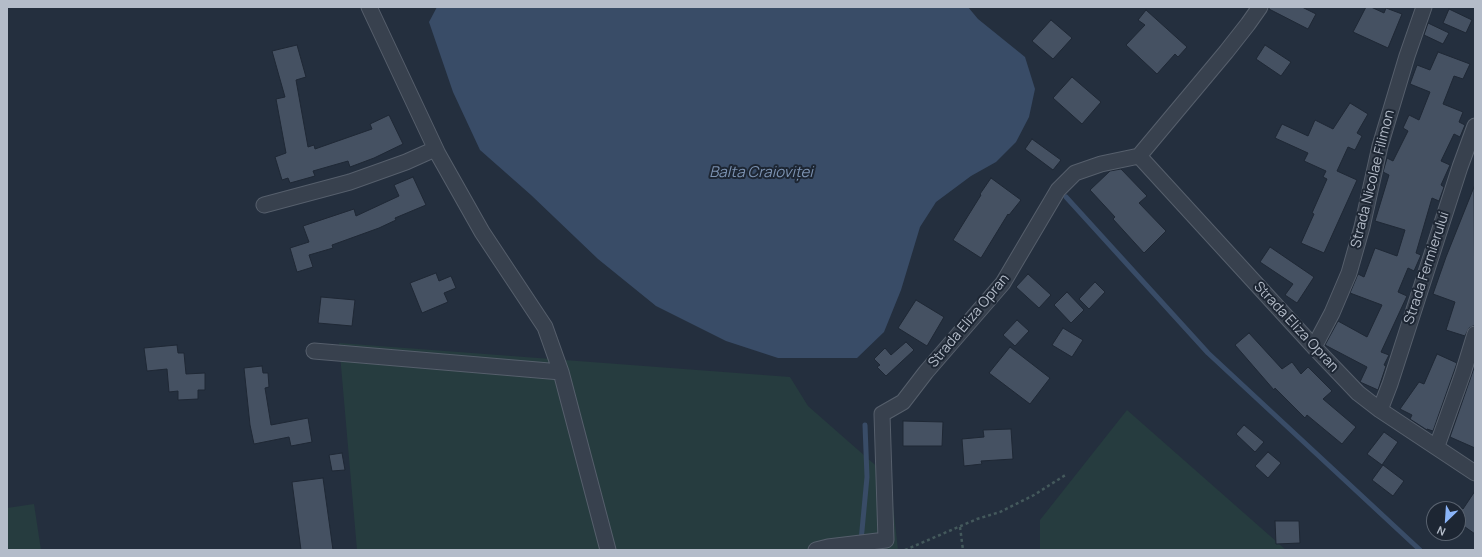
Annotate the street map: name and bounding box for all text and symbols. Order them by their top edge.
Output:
street label: Strada Nicolae Filimon [1348,108,1398,250]
water label: Balta Craioviței [709,164,813,182]
street label: Strada Fermierului [1401,210,1453,326]
street label: Strada Eliza Opran [925,271,1013,371]
street label: Strada Eliza Opran [1250,278,1342,376]
north arrow [1426,501,1466,541]
text: N [1434,523,1448,540]

